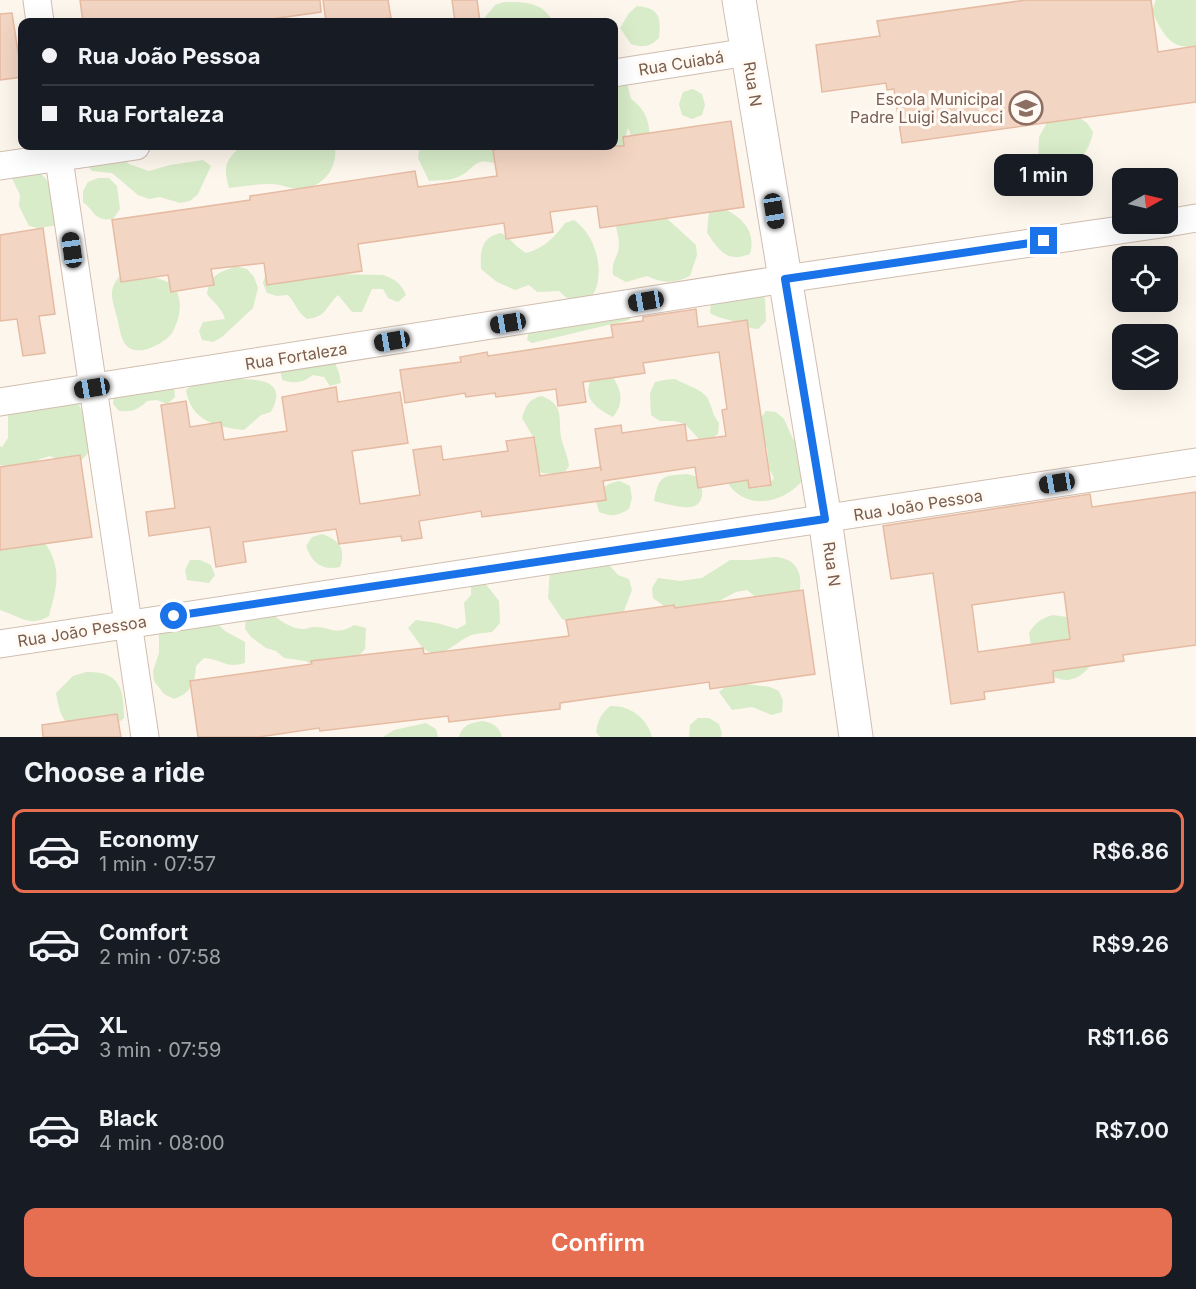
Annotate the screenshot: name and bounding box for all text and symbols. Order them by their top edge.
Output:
text: Rua João Pessoa [78,43,260,69]
street label: Rua Cuiabá [637,46,725,80]
street label: Rua N [740,60,766,108]
place label: Escola Municipal Padre Luigi Salvucci [850,89,1003,127]
school or university icon: Escola Municipal Padre Luigi Salvucci [1008,90,1044,126]
text: Rua Fortaleza [78,101,224,127]
callout: 1 min [994,154,1094,196]
text: 1 min [1019,163,1068,187]
north arrow [1112,168,1178,234]
map controls [1112,168,1178,390]
car [762,192,786,230]
route end [1030,227,1057,254]
car [61,231,83,269]
button: locate [1112,246,1178,312]
car [627,289,665,313]
car [489,311,527,335]
button: layers [1112,324,1178,390]
car [373,329,411,353]
street label: Rua Fortaleza [244,338,348,374]
car [73,376,111,400]
car [1038,471,1076,495]
street label: Rua João Pessoa [852,485,984,525]
street label: Rua N [819,540,845,588]
route start [160,602,187,629]
street label: Rua João Pessoa [16,611,148,651]
text: Choose a ride [24,756,205,789]
icon: car [27,824,81,878]
text: Economy [99,826,199,852]
text: R$6.86 [1092,838,1169,864]
text: 1 min · 07:57 [99,852,216,876]
icon: car [27,917,81,971]
text: Comfort [99,919,188,945]
text: R$9.26 [1092,931,1169,957]
text: 2 min · 07:58 [99,945,221,969]
icon: car [27,1010,81,1064]
text: XL [99,1012,128,1038]
text: R$11.66 [1087,1024,1169,1050]
text: 3 min · 07:59 [99,1038,221,1062]
icon: car [27,1103,81,1157]
text: Black [99,1105,158,1131]
text: R$7.00 [1095,1117,1169,1143]
text: 4 min · 08:00 [99,1131,225,1155]
button: Confirm [24,1208,1172,1277]

